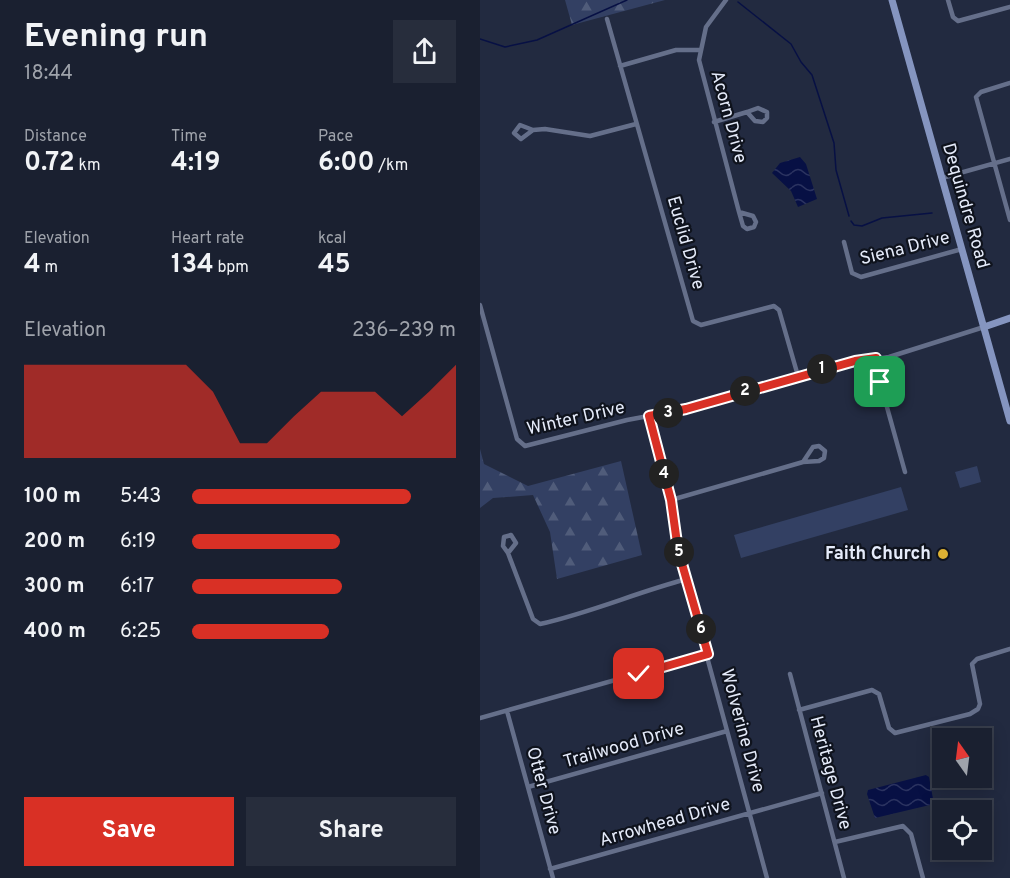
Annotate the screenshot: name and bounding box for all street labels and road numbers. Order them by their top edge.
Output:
street label: Acorn Drive [705,68,751,166]
street label: Dequindre Road [936,141,994,271]
street label: Euclid Drive [661,194,709,292]
street label: Siena Drive [858,227,952,271]
street label: Winter Drive [525,397,627,441]
street label: Wolverine Drive [714,667,770,795]
street label: Heritage Drive [804,714,856,832]
street label: Trailwood Drive [561,718,687,774]
street label: Otter Drive [520,745,566,837]
street label: Arrowhead Drive [597,793,733,853]

